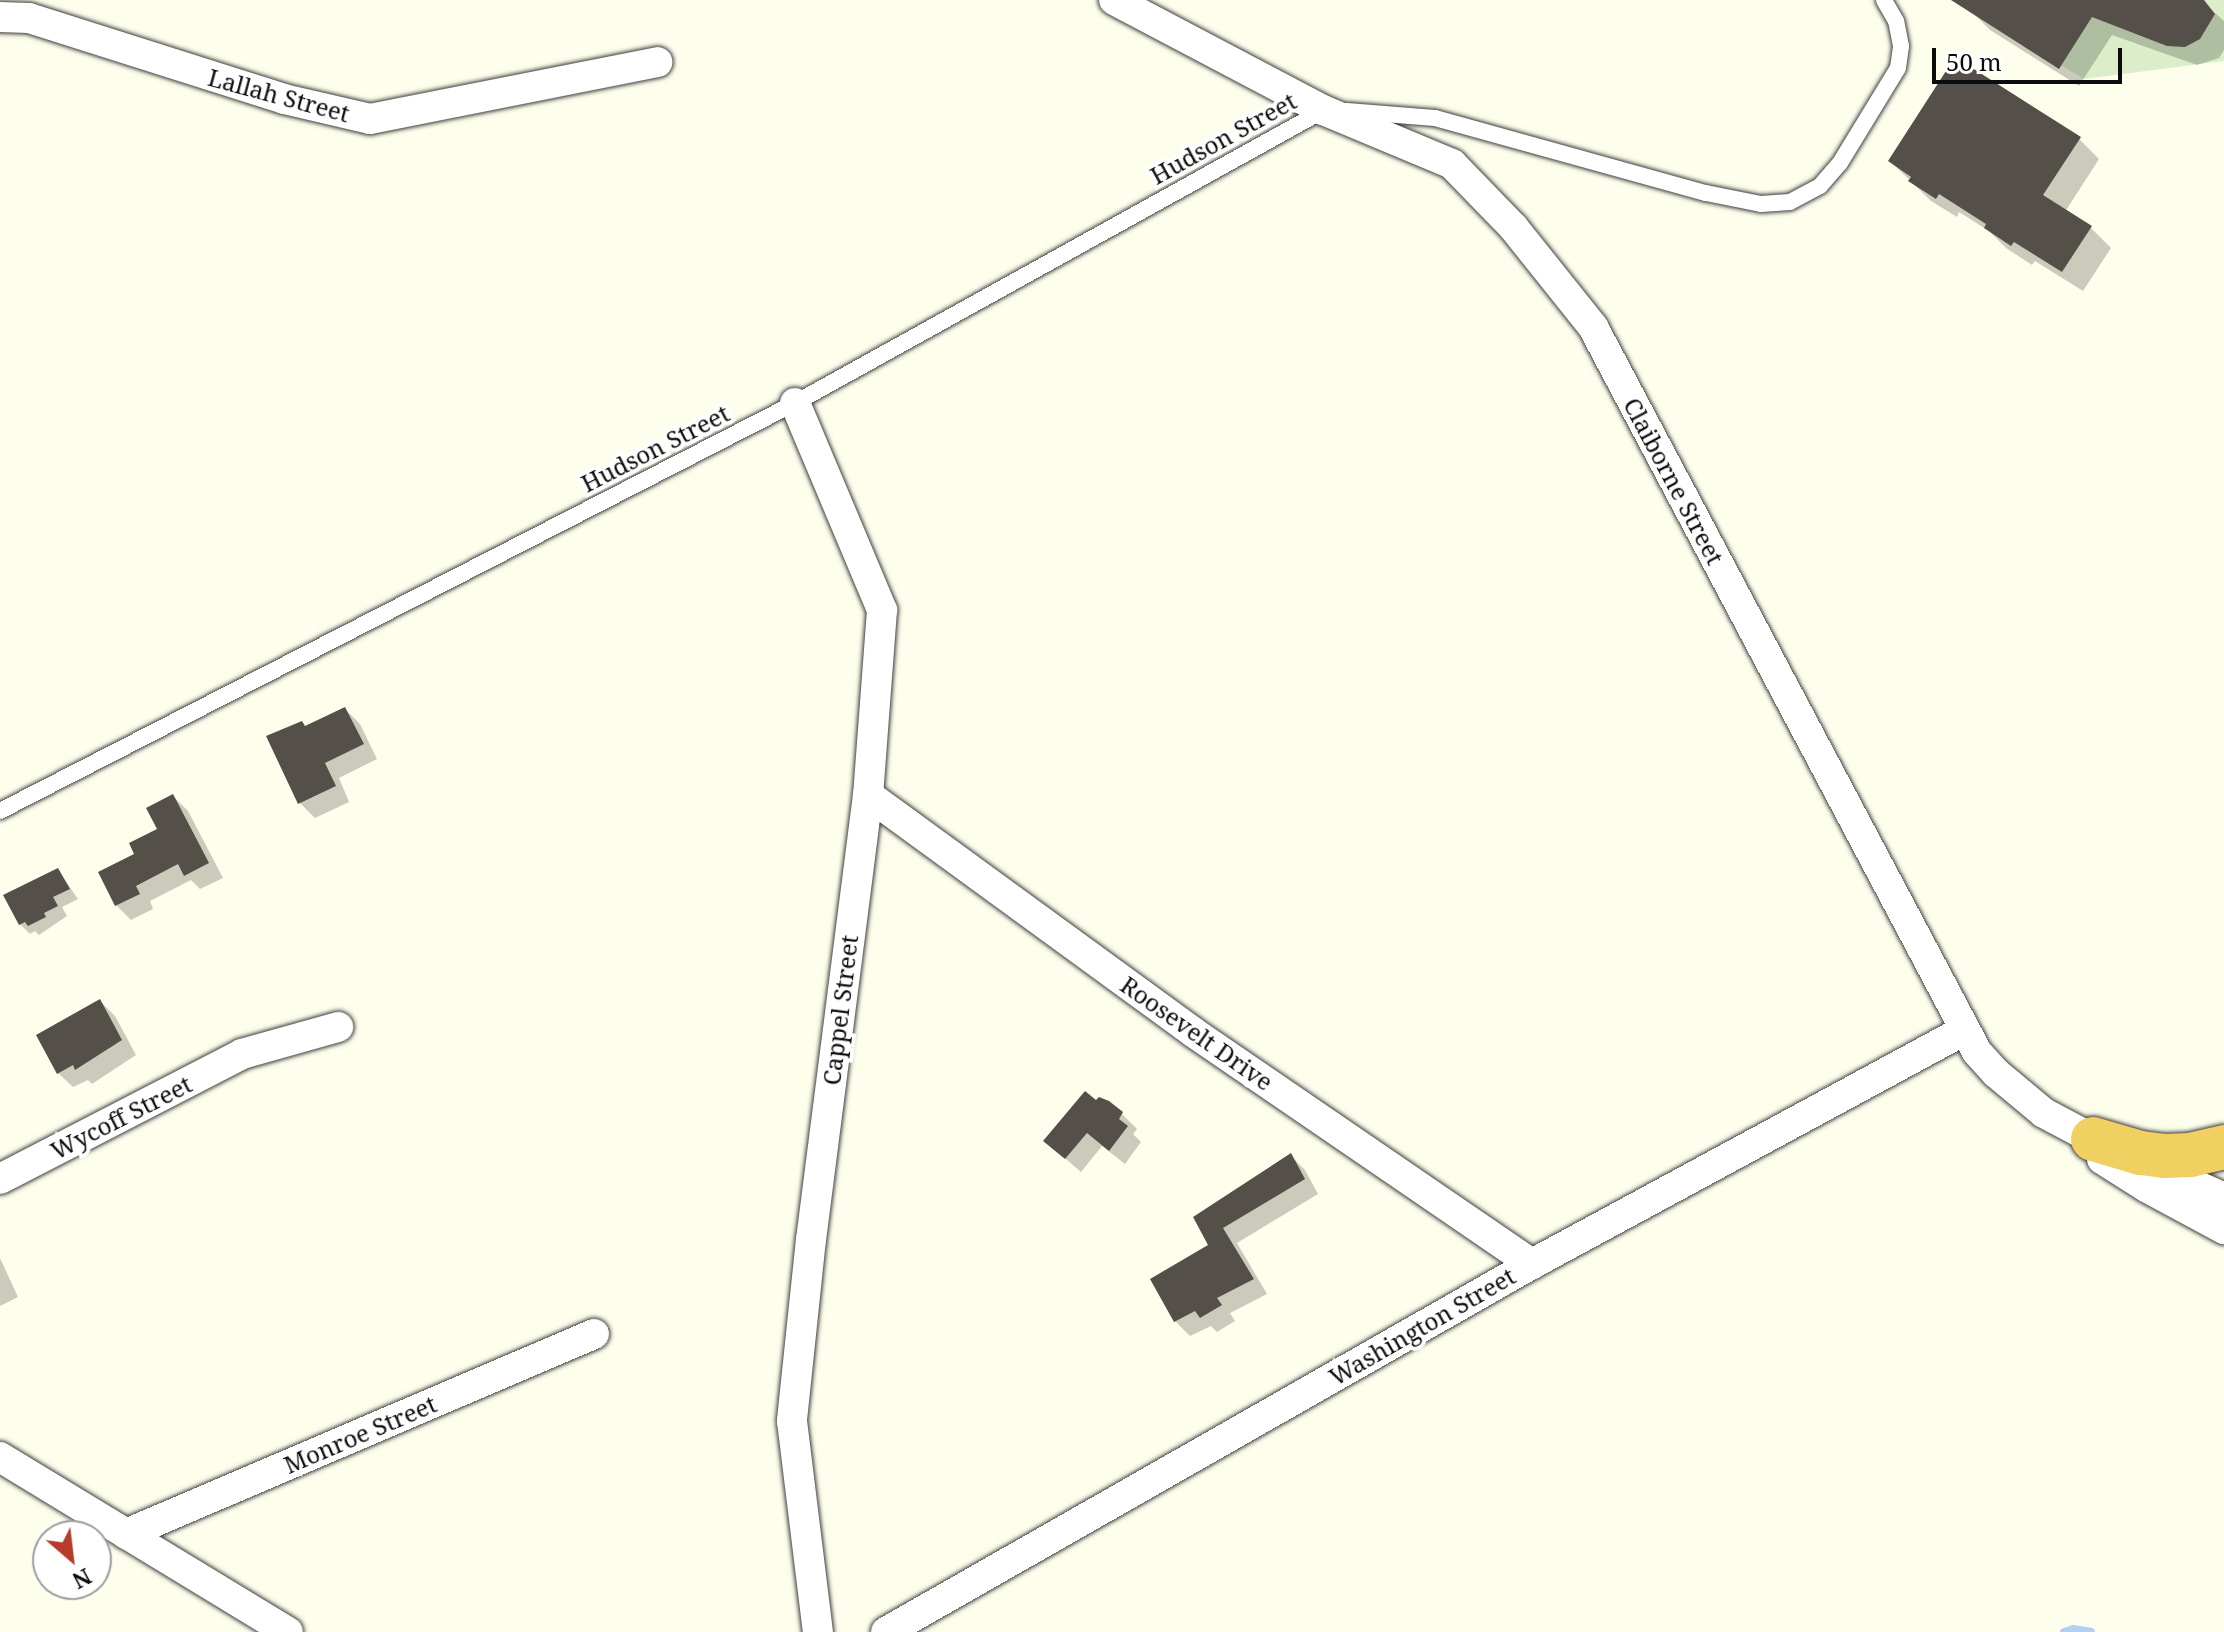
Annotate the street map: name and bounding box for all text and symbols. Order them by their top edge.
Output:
scale bar [1936,32,2126,82]
text: 50 m [1946,45,2002,78]
street label: Lallah Street [205,62,353,128]
street label: Hudson Street [1145,86,1301,190]
street label: Claiborne Street [1618,393,1730,569]
street label: Hudson Street [576,398,734,498]
street label: Cappel Street [816,933,864,1087]
street label: Roosevelt Drive [1115,970,1279,1096]
street label: Wycoff Street [46,1069,196,1165]
street label: Washington Street [1324,1261,1520,1391]
street label: Monroe Street [279,1389,441,1479]
north arrow [32,1520,112,1600]
text: N [68,1562,97,1597]

